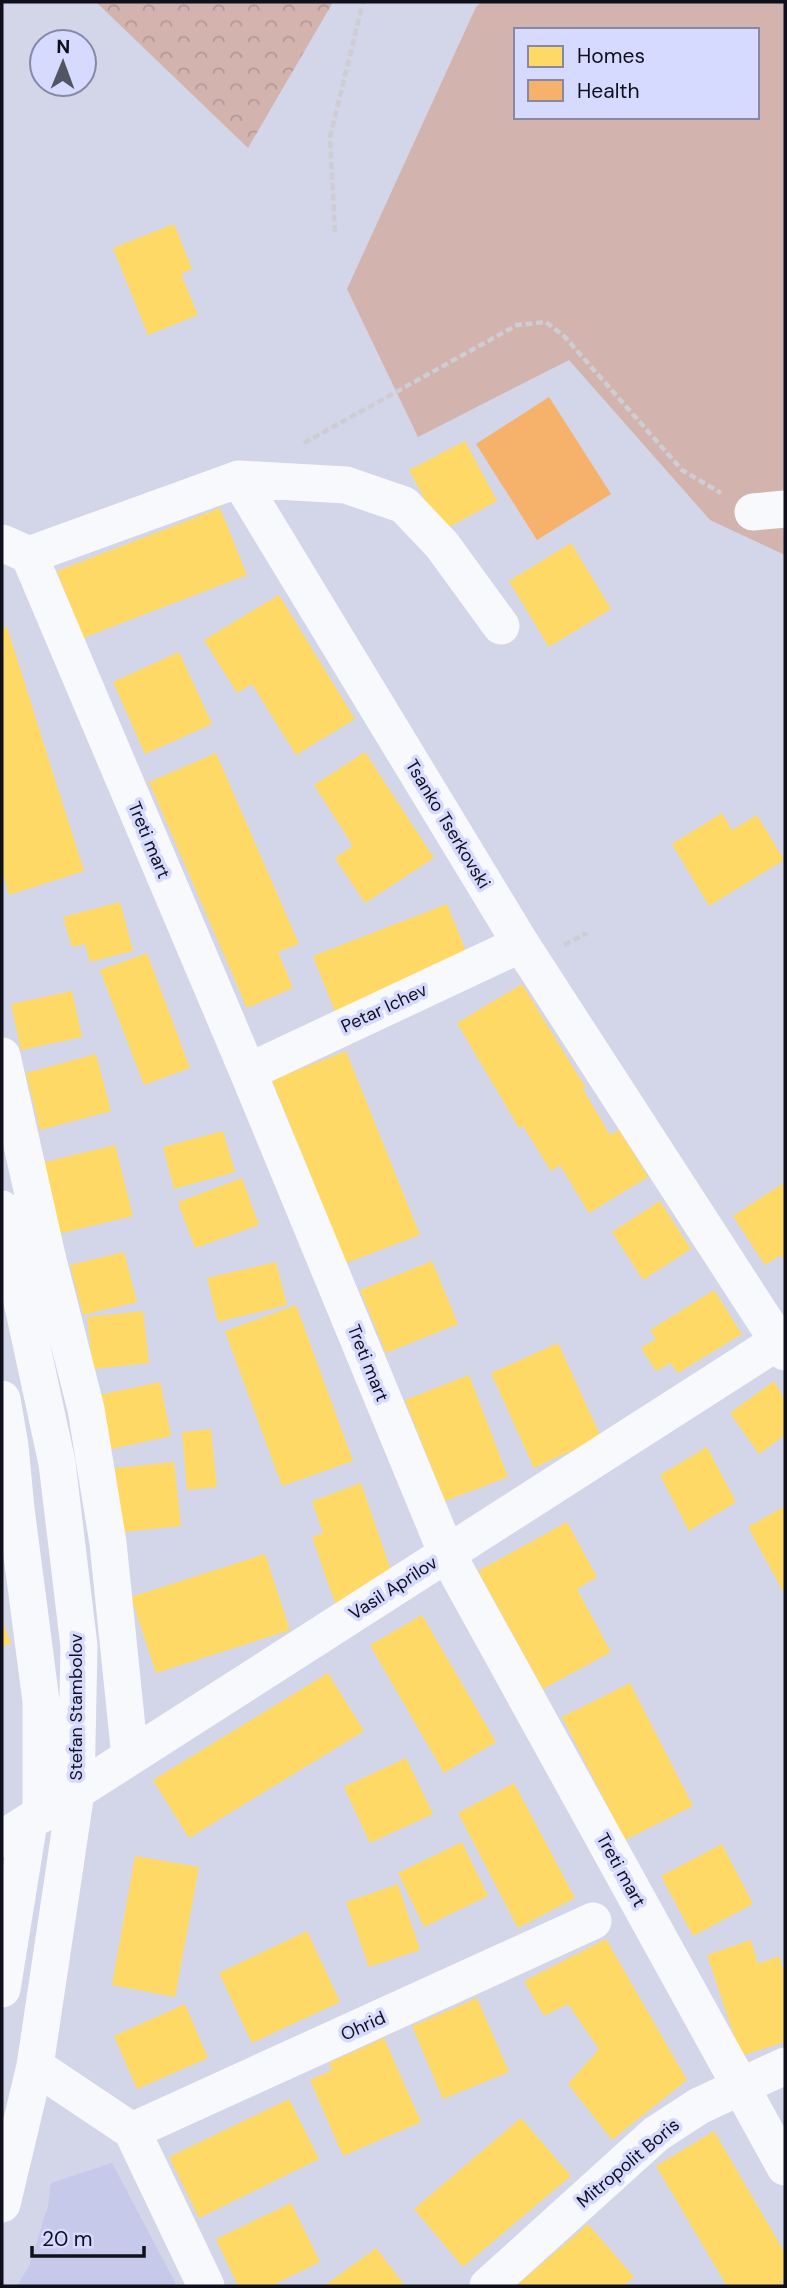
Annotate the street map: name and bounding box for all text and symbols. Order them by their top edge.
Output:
north arrow [28,28,98,98]
legend [514,28,759,119]
text: N [56,34,70,59]
text: Homes [577,42,645,70]
text: Health [577,77,640,105]
street label: Tsanko Tserkovski [400,755,496,893]
street label: Treti mart [122,798,176,882]
street label: Petar Ichev [337,977,431,1038]
street label: Treti mart [342,1321,394,1405]
street label: Vasil Aprilov [344,1550,442,1626]
street label: Stefan Stambolov [64,1633,88,1781]
street label: Treti mart [591,1829,651,1911]
street label: Ohrid [337,2006,389,2046]
street label: Mitropolit Boris [572,2113,684,2213]
scale bar [32,2214,144,2258]
text: 20 m [42,2225,93,2253]

